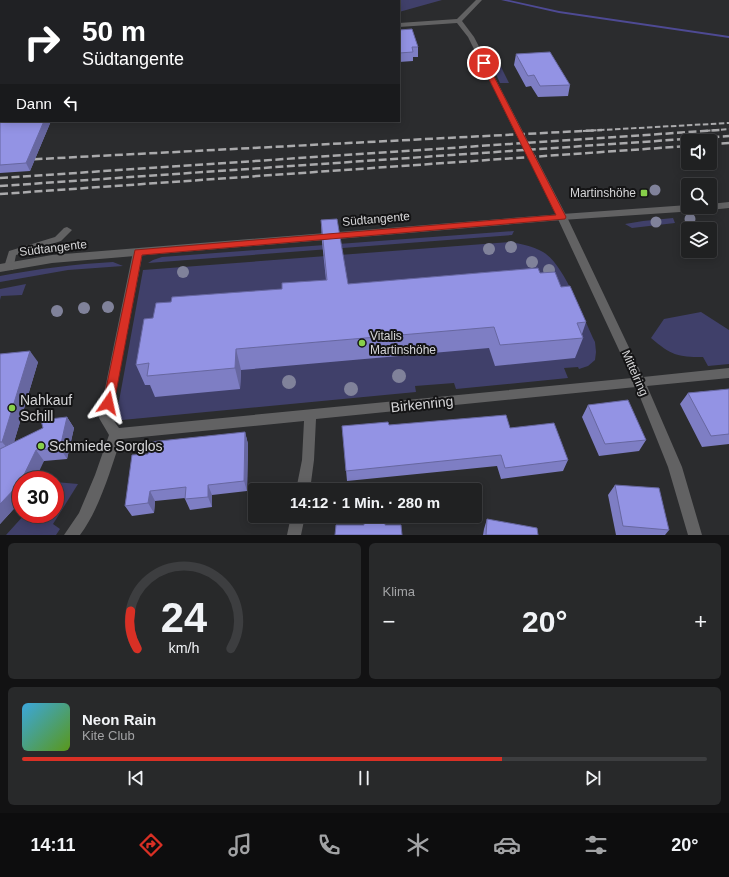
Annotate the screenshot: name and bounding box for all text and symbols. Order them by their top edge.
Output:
icon: right [16,16,68,68]
text: 50 m [82,16,146,47]
pin [467,46,501,80]
text: Südtangente [82,49,184,69]
icon: arrive [473,52,495,74]
icon: left [60,92,82,114]
text: Dann [16,95,52,112]
map controls [681,134,717,258]
button: sound [681,134,717,170]
button: search [681,178,717,214]
place label: Martinshöhe [570,186,636,200]
marker: Martinshöhe [639,188,649,198]
street label: Südtangente [341,209,411,229]
button: layers [681,222,717,258]
street label: Südtangente [18,237,88,259]
place label: Vitalis Martinshöhe [370,329,436,357]
marker: Vitalis Martinshöhe [357,338,367,348]
street label: Mittelring [619,348,651,398]
position arrow [87,382,129,424]
place label: Nahkauf Schill [20,392,72,424]
street label: Birkenring [390,393,454,415]
marker: Nahkauf Schill [7,403,17,413]
place label: Schmiede Sorglos [49,438,163,454]
marker: Schmiede Sorglos [36,441,46,451]
speed limit sign: 30 [12,471,64,523]
text: 14:12 · 1 Min. · 280 m [290,494,440,511]
text: Klima [383,584,415,599]
text: 24 [161,594,207,641]
text: 20° [522,605,567,638]
text: − [383,609,395,634]
text: + [694,609,707,634]
text: km/h [169,640,200,656]
text: Neon Rain [82,711,156,728]
text: Kite Club [82,728,135,743]
icon: previous [125,767,147,789]
icon: pause [353,767,375,789]
icon: next [582,767,604,789]
icon: directions [137,831,165,859]
icon: music [226,831,254,859]
icon: phone [315,831,343,859]
icon: climate [404,831,432,859]
icon: car [493,831,521,859]
icon: filters [582,831,610,859]
text: 14:11 [31,835,76,855]
text: 20° [671,835,698,855]

